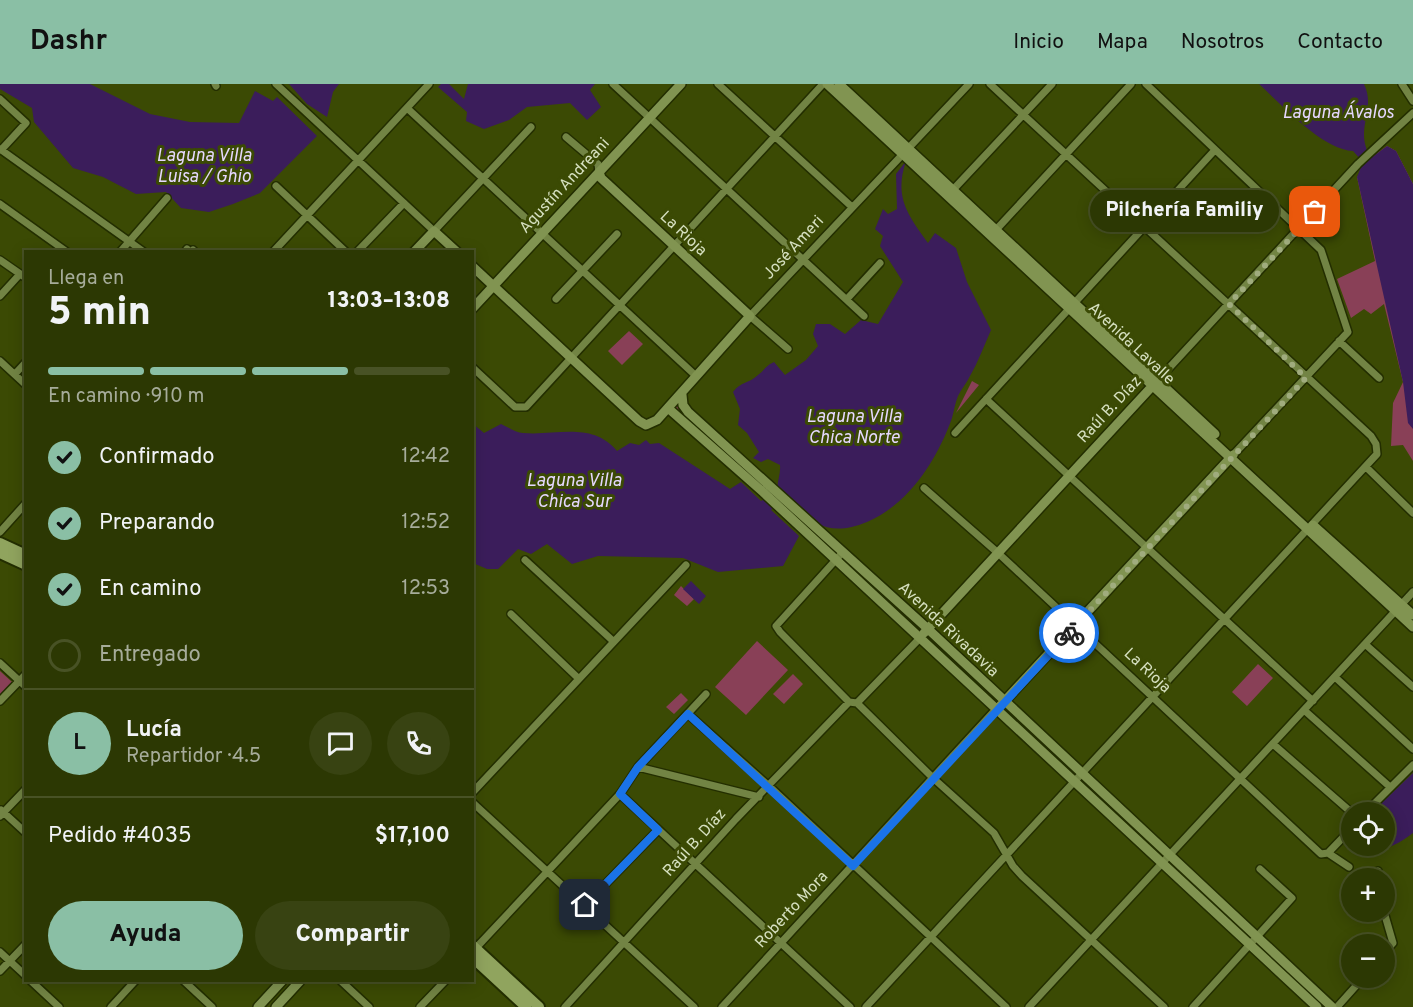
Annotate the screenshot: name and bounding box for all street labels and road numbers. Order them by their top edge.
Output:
street label: Agustín Andreani [516,134,614,238]
street label: La Rioja [655,207,711,261]
street label: José Ameri [759,212,829,284]
street label: Avenida Lavalle [1083,299,1179,389]
street label: Raúl B. Díaz [1074,372,1146,448]
street label: Avenida Rivadavia [893,578,1003,682]
street label: La Rioja [1119,644,1175,698]
street label: Raúl B. Díaz [659,805,731,881]
street label: Roberto Mora [751,867,833,953]

